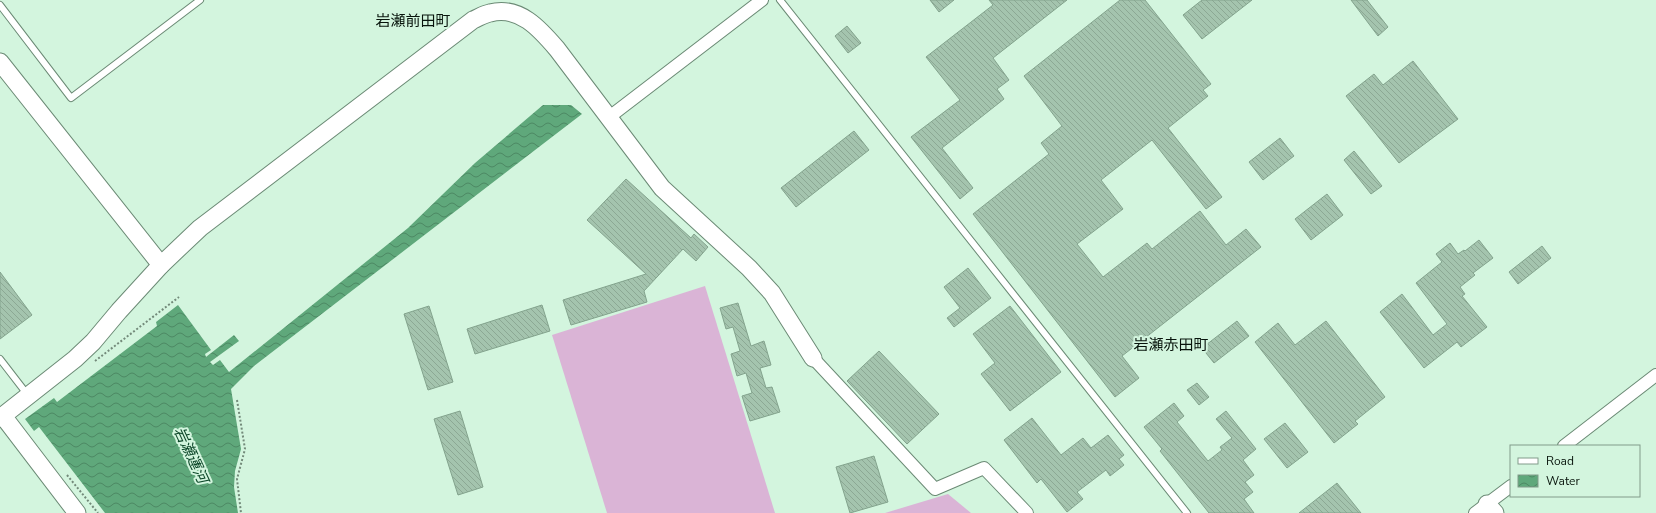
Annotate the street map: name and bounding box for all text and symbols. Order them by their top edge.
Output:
district label: 岩瀬前田町 [375,11,451,31]
district label: 岩瀬赤田町 [1133,335,1209,355]
water label: 岩瀬運河 [169,424,214,489]
legend [1510,445,1640,497]
text: Road [1546,453,1574,469]
text: Water [1546,473,1580,489]

